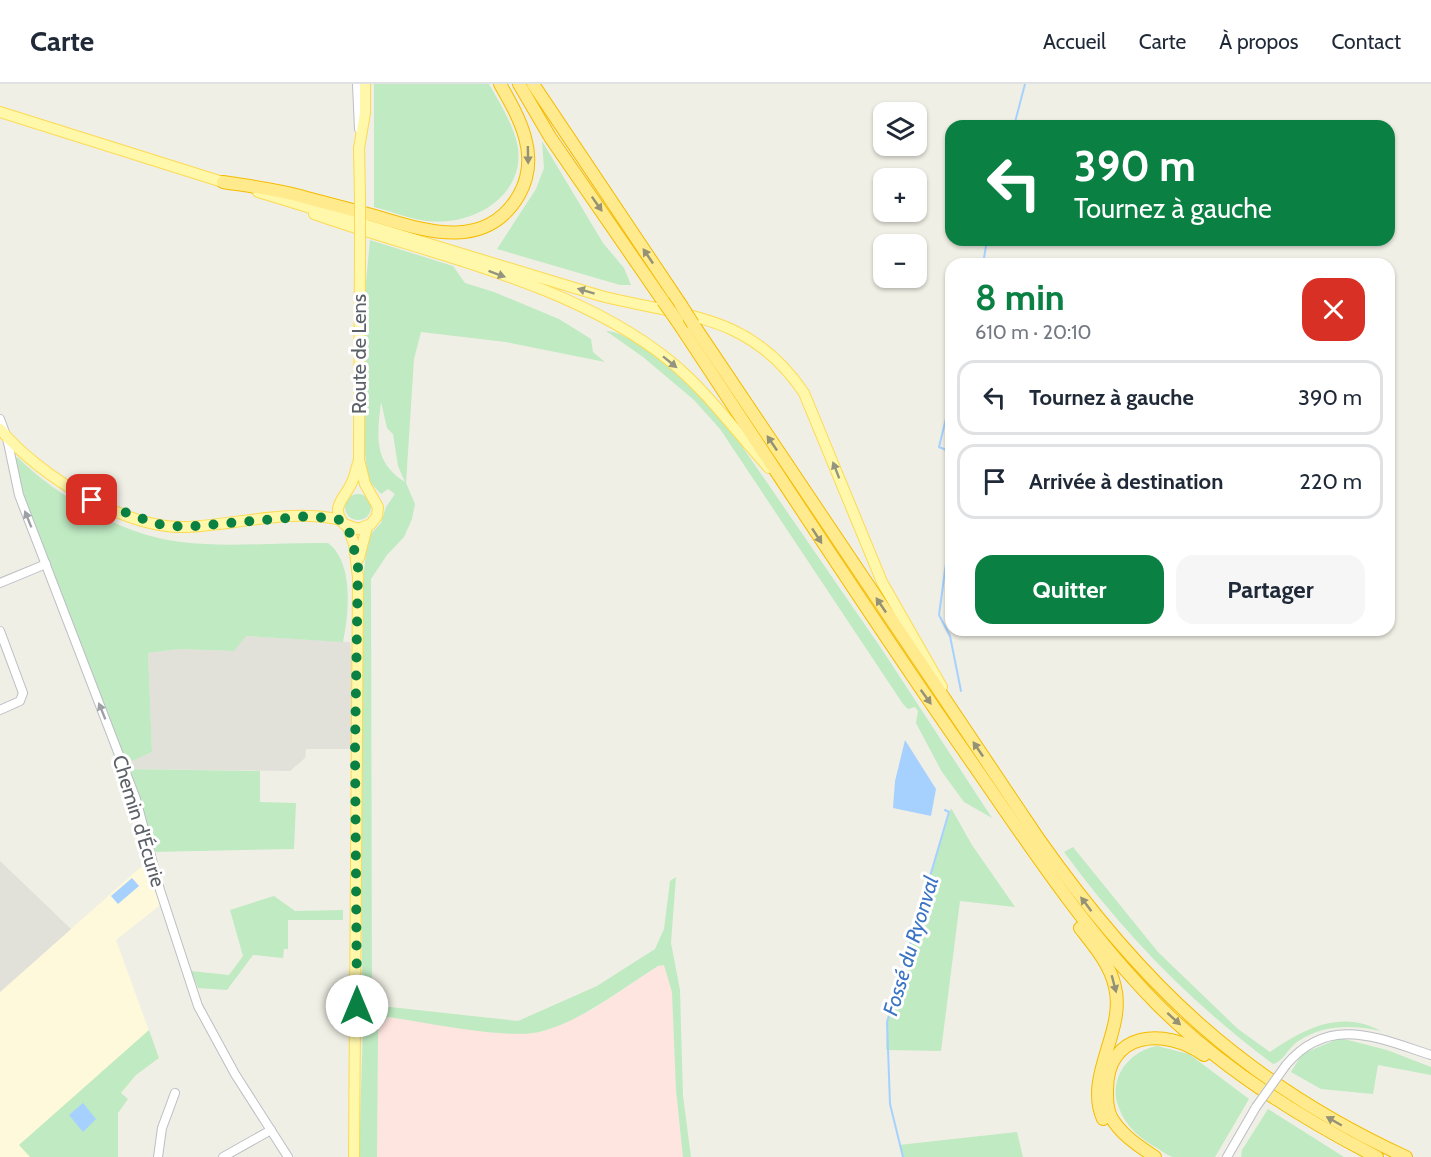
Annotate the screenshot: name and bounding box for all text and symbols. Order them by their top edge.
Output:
text: Carte [30,24,94,58]
text: Accueil [1043,29,1106,54]
text: Carte [1139,29,1186,54]
text: À propos [1219,29,1298,54]
text: Contact [1331,29,1401,54]
map controls [873,102,927,288]
button: layers [873,102,927,156]
text: 390 m [1074,140,1196,192]
icon: left [975,144,1053,222]
one-way arrow [523,146,533,165]
button: + [873,168,927,222]
text: Tournez à gauche [1074,192,1272,225]
one-way arrow [591,195,602,212]
button: − [873,234,927,288]
one-way arrow [643,248,654,264]
one-way arrow [488,270,506,280]
text: 8 min [975,275,1065,319]
button: close [1302,278,1365,341]
one-way arrow [577,286,595,295]
street label: Route de Lens [347,294,371,414]
text: 610 m · 20:10 [975,320,1092,344]
one-way arrow [662,356,678,369]
icon: left [978,381,1011,414]
text: Tournez à gauche [1029,384,1194,411]
text: 390 m [1298,384,1362,411]
one-way arrow [767,435,778,451]
one-way arrow [831,461,841,479]
icon: arrive [978,465,1011,498]
text: Arrivée à destination [1029,468,1223,495]
text: 220 m [1299,468,1362,495]
pin [66,474,117,525]
icon: arrive [75,483,108,516]
one-way arrow [23,509,33,527]
one-way arrow [812,527,823,544]
button: Quitter [975,555,1164,624]
button: Partager [1176,555,1365,624]
one-way arrow [876,597,887,613]
one-way arrow [920,689,932,705]
one-way arrow [97,701,107,719]
one-way arrow [973,741,984,757]
street label: Chemin d'Écurie [108,752,170,890]
water label: Fossé du Ryonval [877,873,944,1018]
one-way arrow [1080,896,1092,911]
position arrow [325,974,389,1038]
one-way arrow [1110,975,1119,993]
one-way arrow [1166,1012,1181,1026]
one-way arrow [1326,1115,1342,1126]

